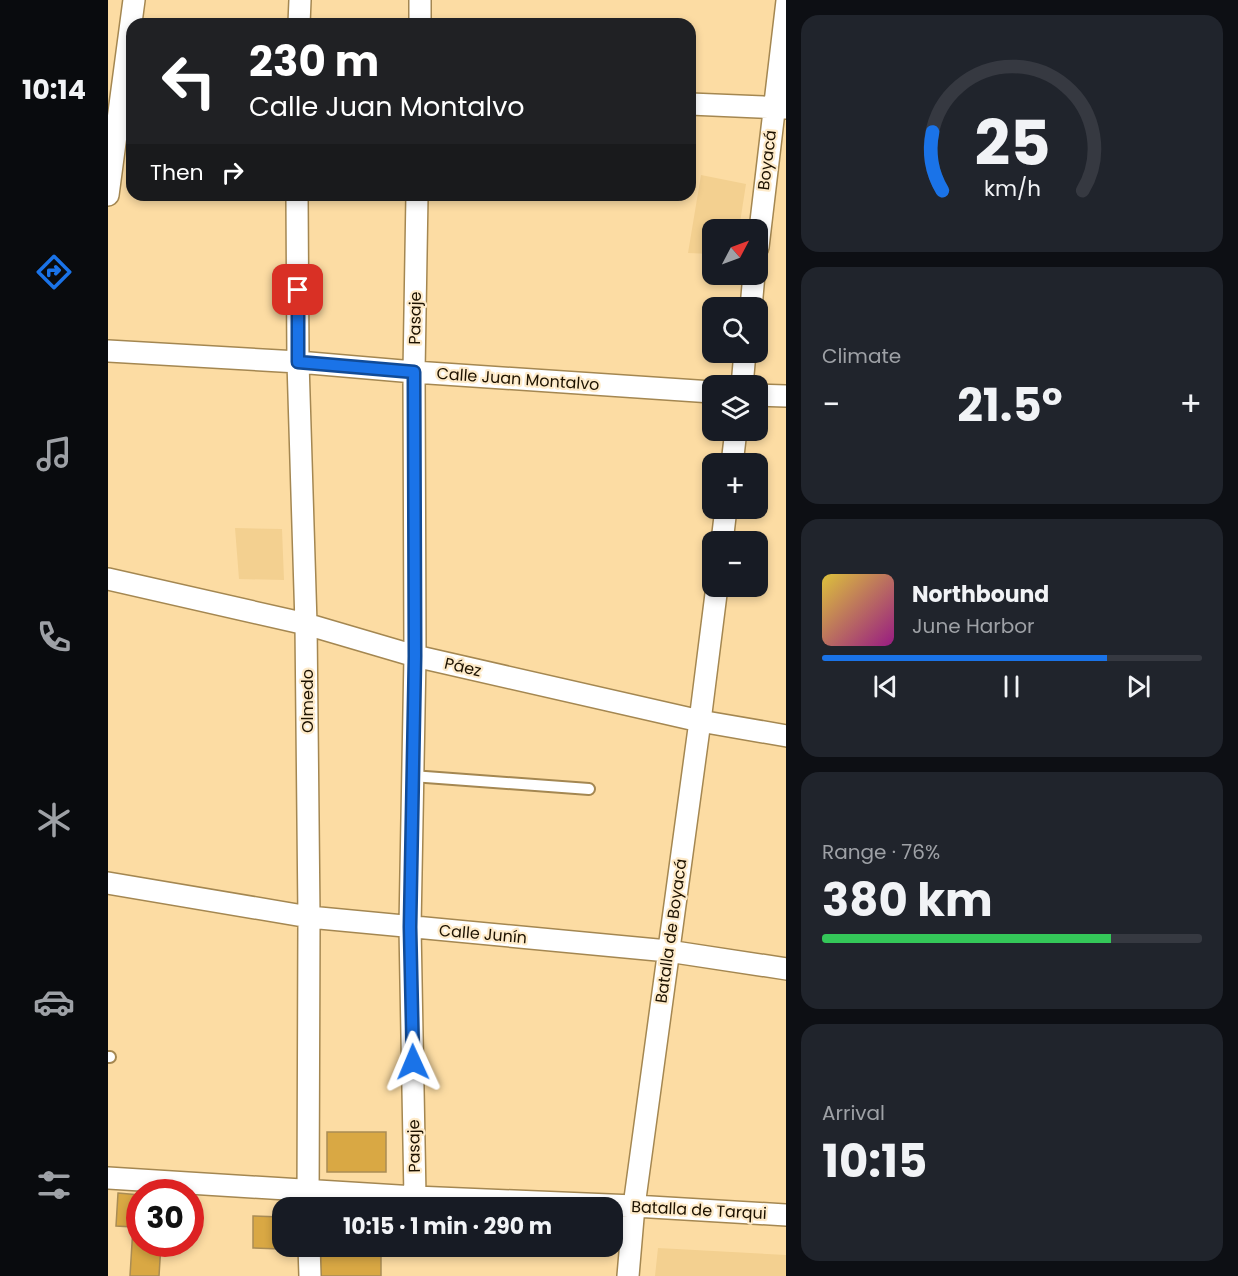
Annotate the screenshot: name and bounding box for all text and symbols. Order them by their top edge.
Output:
text: 230 m [249,32,379,91]
icon: left [150,42,228,120]
text: 10:14 [22,71,86,108]
text: Calle Juan Montalvo [249,88,525,125]
text: 25 [974,99,1050,187]
street label: Boyacá [752,129,782,191]
icon: right [216,156,249,189]
text: Then [150,157,204,188]
text: km/h [983,173,1041,204]
north arrow [702,219,768,285]
map controls [702,219,768,597]
icon: directions [33,251,75,293]
pin [272,264,323,315]
icon: arrive [281,273,314,306]
street label: Pasaje [403,291,427,345]
button: search [702,297,768,363]
text: Climate [822,342,901,370]
street label: Calle Juan Montalvo [436,362,600,396]
text: 21.5° [957,374,1063,437]
button: layers [702,375,768,441]
text: − [822,381,840,428]
text: + [1179,381,1202,428]
icon: music [33,433,75,475]
button: + [702,453,768,519]
button: − [702,531,768,597]
text: Northbound [912,579,1049,610]
text: June Harbor [912,612,1035,640]
icon: phone [33,616,75,658]
street label: Páez [442,652,484,682]
street label: Olmedo [296,669,319,733]
icon: previous [869,670,902,703]
icon: pause [995,670,1028,703]
icon: next [1122,670,1155,703]
icon: climate [33,799,75,841]
text: Range · 76% [822,838,940,866]
street label: Batalla de Boyacá [649,857,693,1005]
text: 380 km [822,869,993,932]
street label: Calle Junín [438,919,528,949]
icon: car [33,981,75,1023]
position arrow [381,1030,445,1094]
text: Arrival [822,1099,885,1127]
street label: Pasaje [402,1119,426,1173]
text: 10:15 [822,1130,927,1193]
icon: filters [33,1164,75,1206]
speed limit sign: 30 [126,1179,204,1257]
street label: Batalla de Tarqui [631,1195,767,1225]
text: 10:15 · 1 min · 290 m [343,1211,552,1242]

